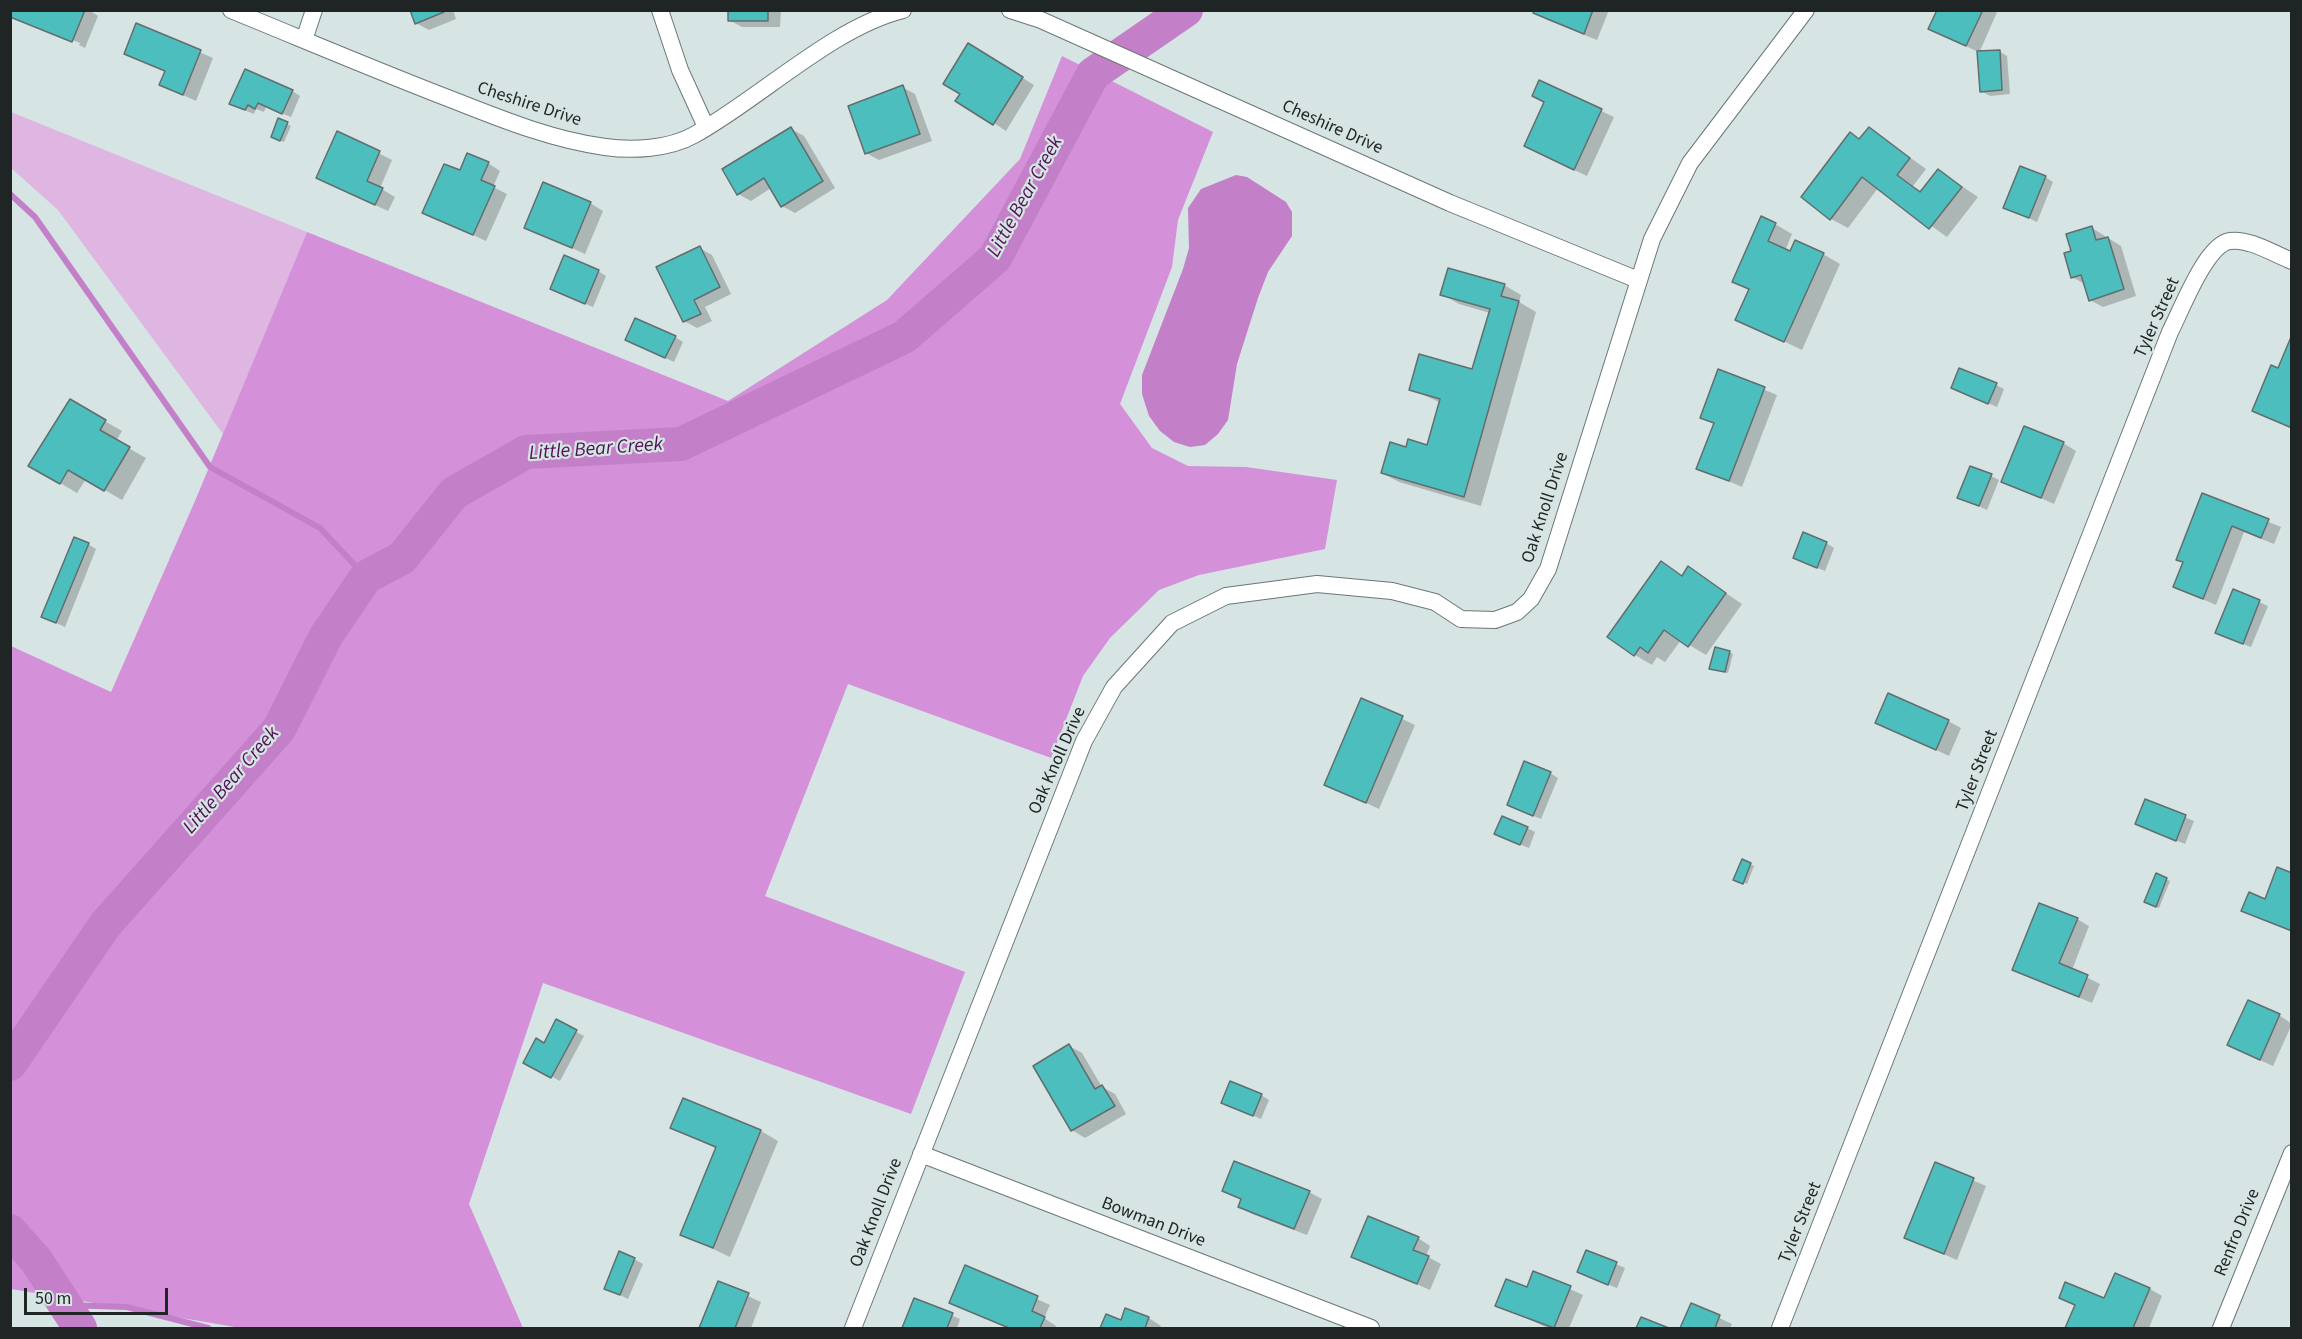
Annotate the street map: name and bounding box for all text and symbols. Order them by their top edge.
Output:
street label: Cheshire Drive [474,78,584,132]
street label: Cheshire Drive [1278,96,1386,160]
water label: Little Bear Creek [983,132,1069,262]
street label: Tyler Street [2131,274,2185,362]
water label: Little Bear Creek [528,433,664,467]
street label: Oak Knoll Drive [1518,450,1574,566]
street label: Oak Knoll Drive [1025,704,1091,818]
water label: Little Bear Creek [179,722,285,840]
street label: Tyler Street [1953,727,2003,815]
street label: Oak Knoll Drive [846,1155,908,1271]
street label: Tyler Street [1775,1179,1827,1267]
street label: Renfro Drive [2211,1186,2265,1280]
street label: Bowman Drive [1098,1193,1208,1253]
scale bar [27,1276,171,1314]
text: 50 m [35,1286,71,1311]

